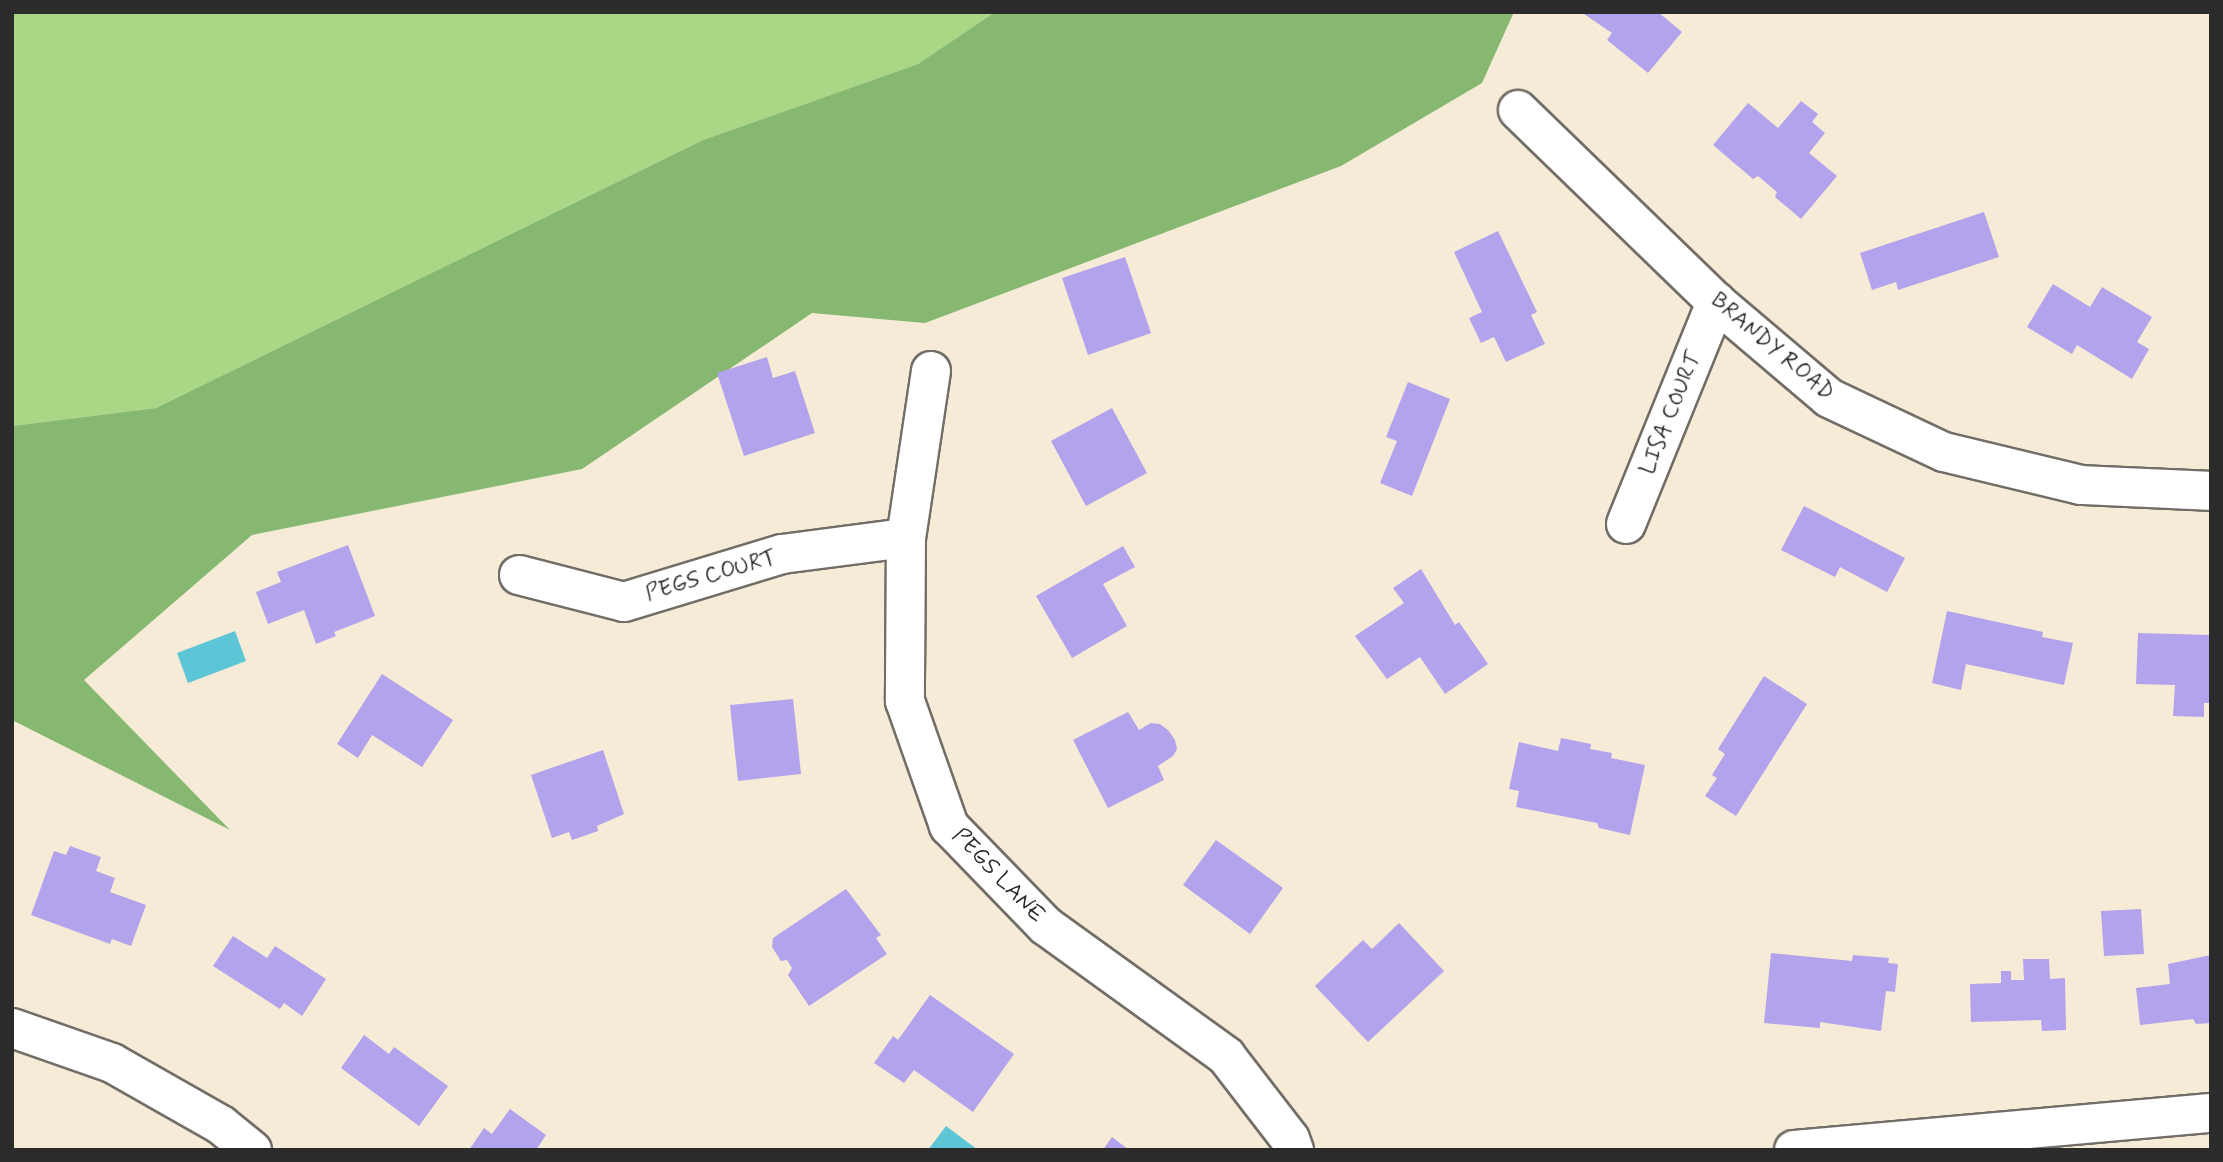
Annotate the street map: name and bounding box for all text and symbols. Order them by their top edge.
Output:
street label: BRANDY ROAD [1705,288,1839,406]
street label: LISA COURT [1633,347,1709,479]
street label: PEGS COURT [642,544,780,608]
street label: PEGS LANE [946,823,1050,929]

